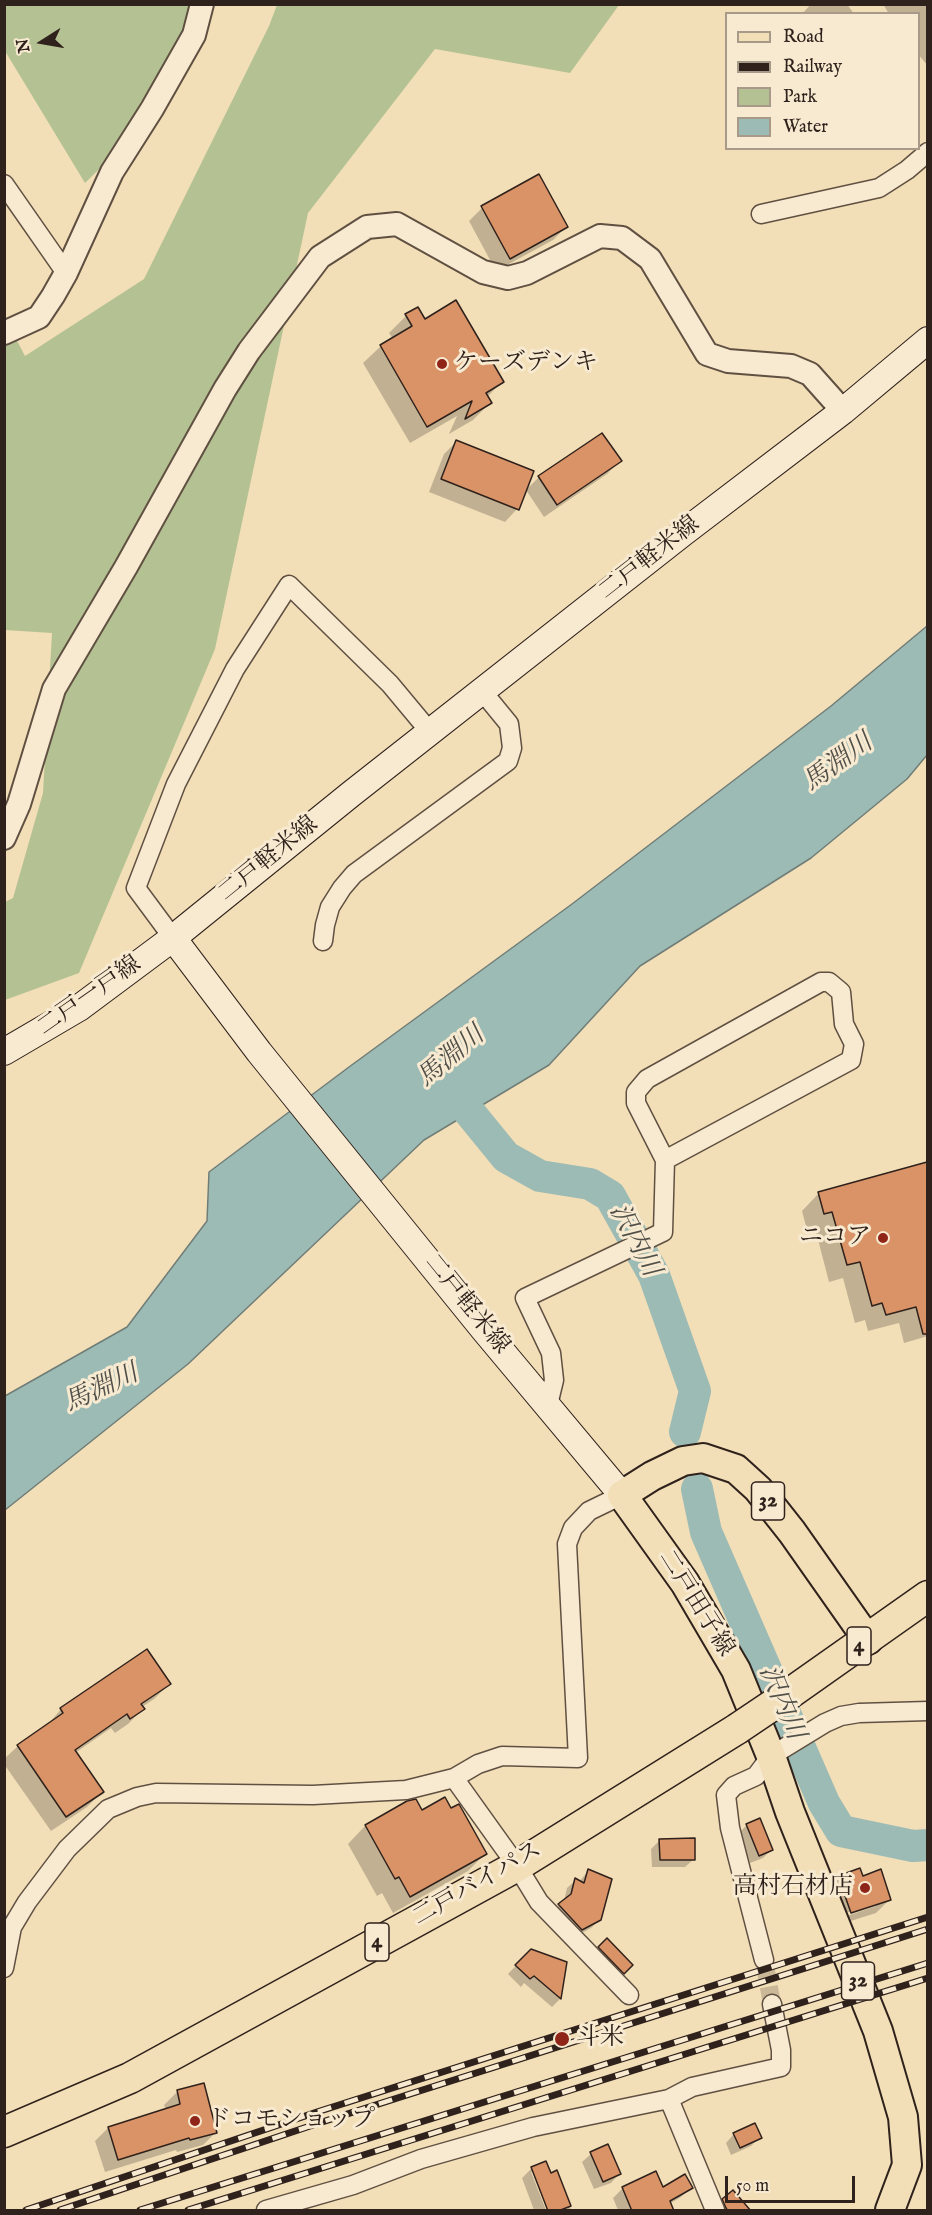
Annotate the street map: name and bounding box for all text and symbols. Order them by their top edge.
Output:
north arrow [12,12,72,72]
legend [725,12,920,150]
text: Road [783,26,824,49]
text: N [13,37,35,54]
text: Railway [783,56,842,79]
text: Park [783,86,817,109]
text: Water [783,116,828,139]
place label: ケーズデンキ [454,350,598,378]
marker: ケーズデンキ [435,357,449,371]
street label: 二戸軽米線 [594,511,706,607]
water label: 馬淵川 [798,728,880,800]
street label: 二戸軽米線 [213,811,325,909]
street label: 二戸一戸線 [33,951,147,1043]
water label: 馬淵川 [412,1021,492,1095]
water label: 沢内川 [601,1199,665,1283]
place label: ニコア [799,1224,871,1252]
marker: ニコア [876,1231,890,1245]
street label: 二戸軽米線 [417,1249,515,1361]
water label: 馬淵川 [60,1359,144,1421]
road number: 32 [752,1482,784,1520]
street label: 二戸田子線 [651,1545,739,1663]
road number: 4 [847,1627,871,1665]
water label: 沢内川 [750,1661,810,1745]
street label: 二戸バイパス [408,1837,548,1933]
place label: 高村石材店 [733,1874,853,1902]
marker: 高村石材店 [858,1881,872,1895]
road number: 4 [365,1923,389,1961]
road number: 32 [842,1962,874,2000]
place label: 斗米 [576,2025,624,2053]
marker: 斗米 [553,2030,571,2048]
place label: ドコモショップ [207,2107,375,2135]
marker: ドコモショップ [188,2114,202,2128]
scale bar [728,2164,858,2202]
text: 50 m [736,2175,769,2198]

